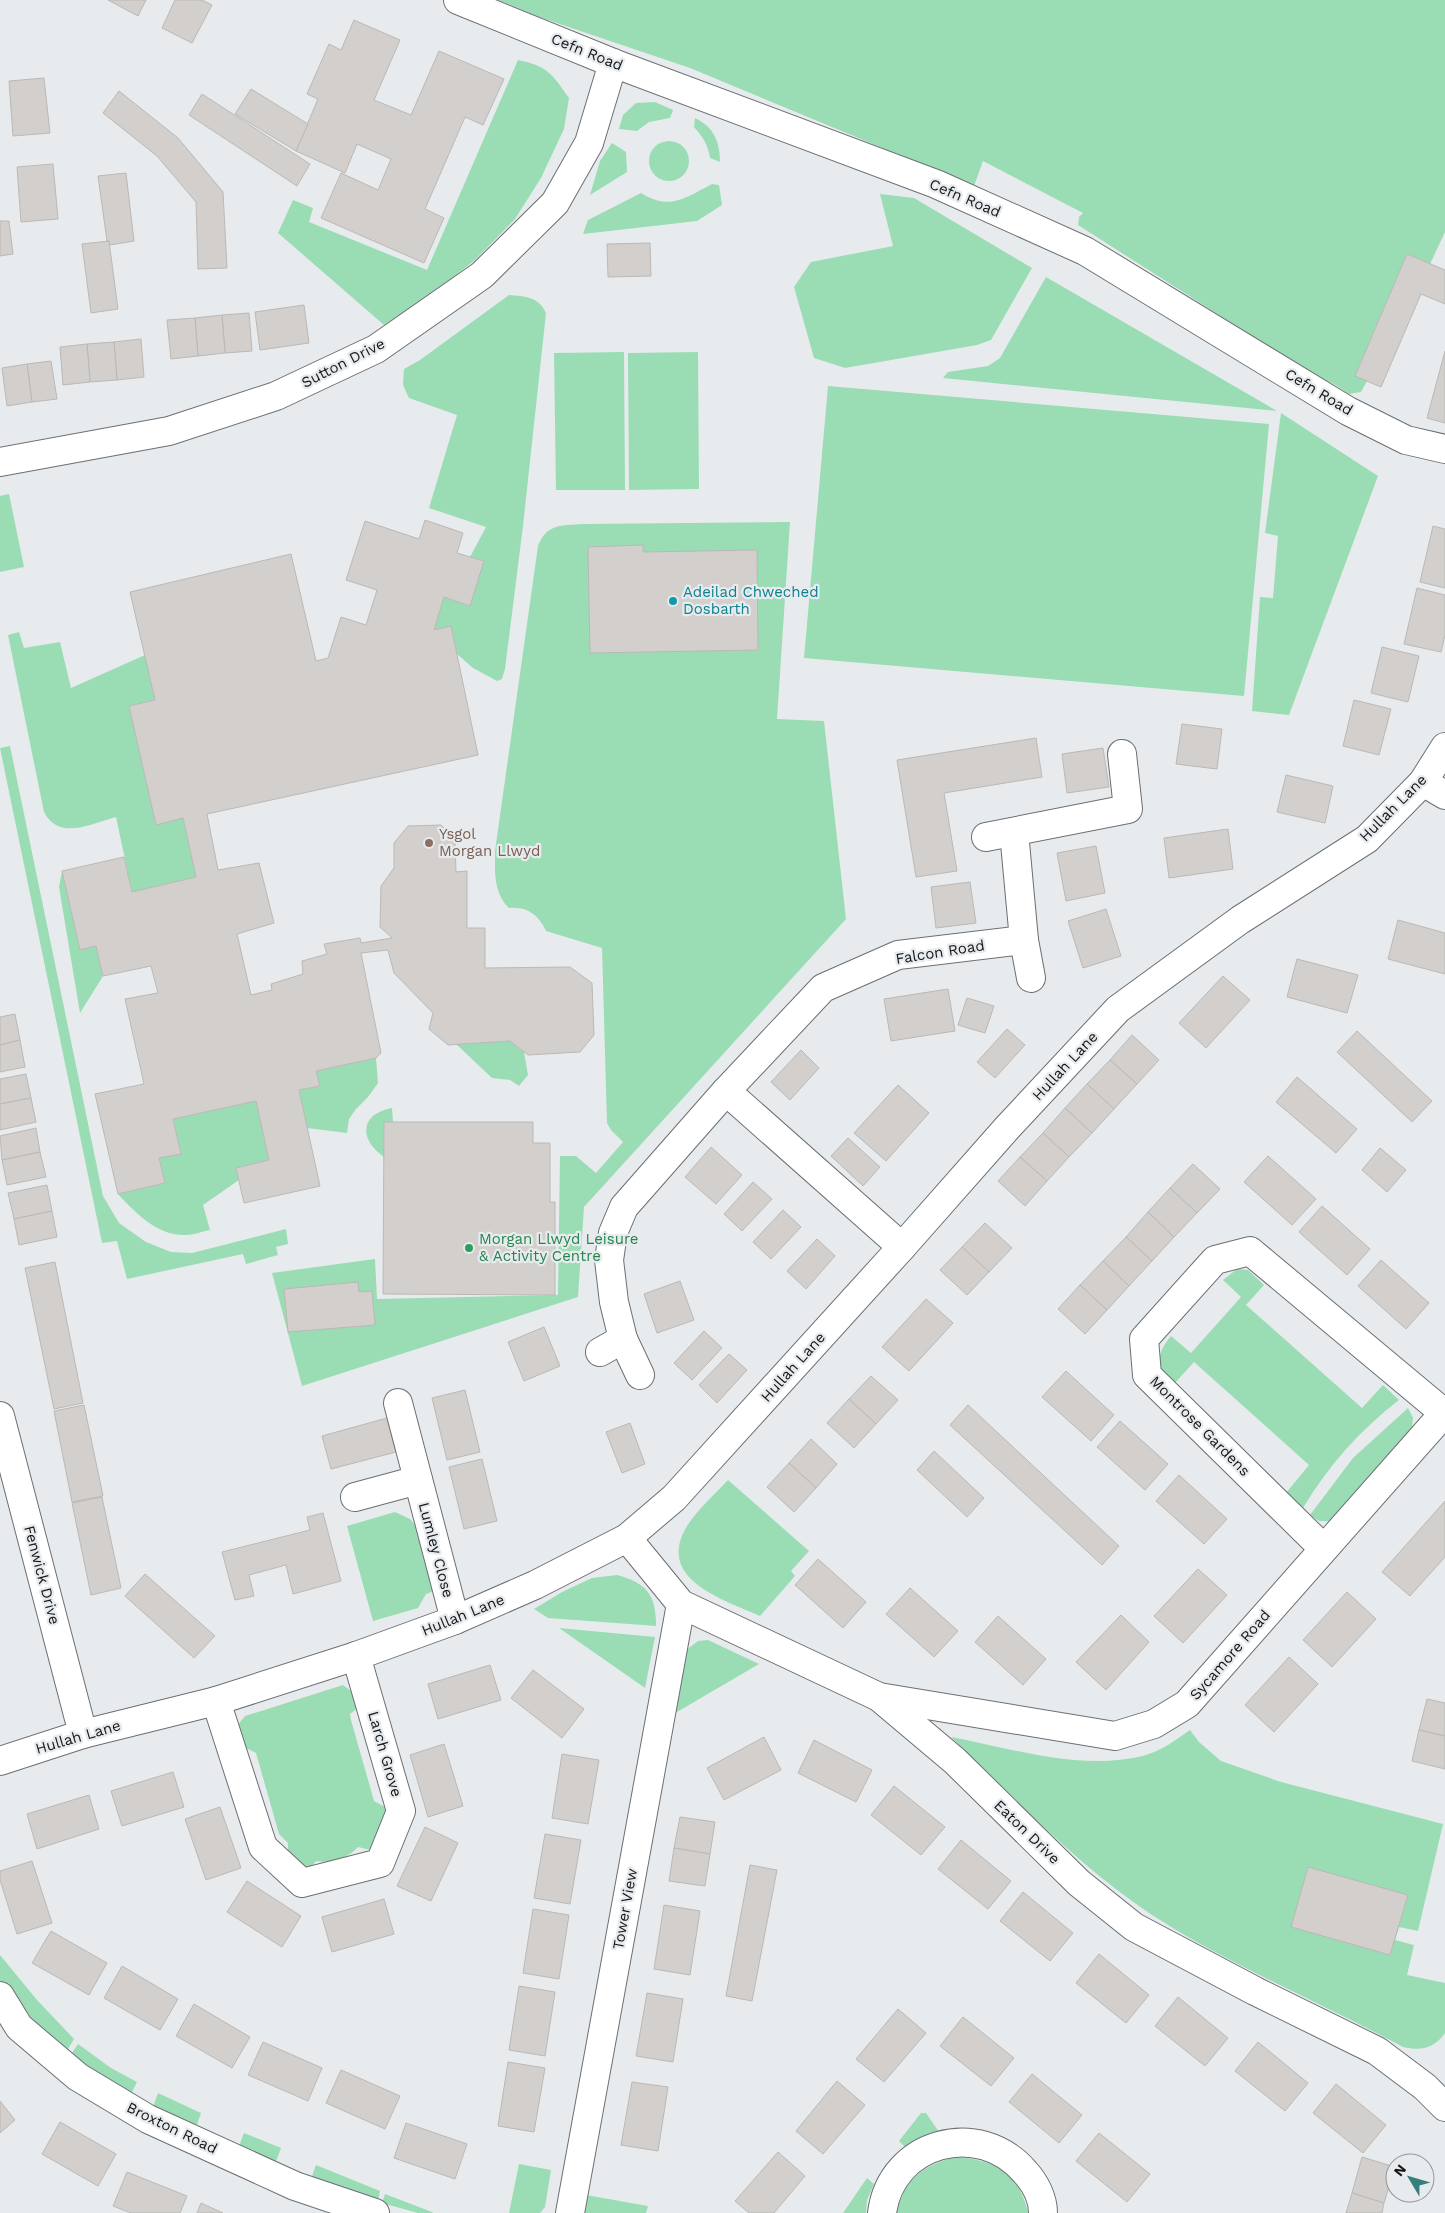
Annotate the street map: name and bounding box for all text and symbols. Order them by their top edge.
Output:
street label: Cefn Road [548,29,626,75]
street label: Cefn Road [927,175,1003,221]
street label: Sutton Drive [298,334,388,392]
street label: Cefn Road [1282,365,1356,419]
place label: Adeilad Chweched Dosbarth [683,583,819,618]
marker: Adeilad Chweched Dosbarth [667,595,679,607]
street label: Hullah Lane [1356,771,1430,845]
place label: Ysgol Morgan Llwyd [439,825,540,860]
marker: Ysgol Morgan Llwyd [423,837,435,849]
street label: Falcon Road [894,936,986,968]
street label: Hullah Lane [1029,1028,1101,1104]
place label: Morgan Llwyd Leisure & Activity Centre [479,1230,639,1265]
marker: Morgan Llwyd Leisure & Activity Centre [463,1242,475,1254]
street label: Hullah Lane [757,1328,829,1406]
street label: Montrose Gardens [1146,1372,1254,1480]
street label: Lumley Close [415,1500,457,1600]
street label: Fenwick Drive [20,1524,64,1626]
street label: Hullah Lane [419,1590,507,1640]
street label: Sycamore Road [1186,1606,1274,1704]
street label: Larch Grove [364,1709,406,1799]
street label: Hullah Lane [33,1716,123,1758]
street label: Eaton Drive [990,1796,1064,1868]
street label: Tower View [609,1866,641,1951]
street label: Broxton Road [124,2098,220,2158]
north arrow [1385,2153,1435,2203]
text: N [1390,2161,1409,2179]

